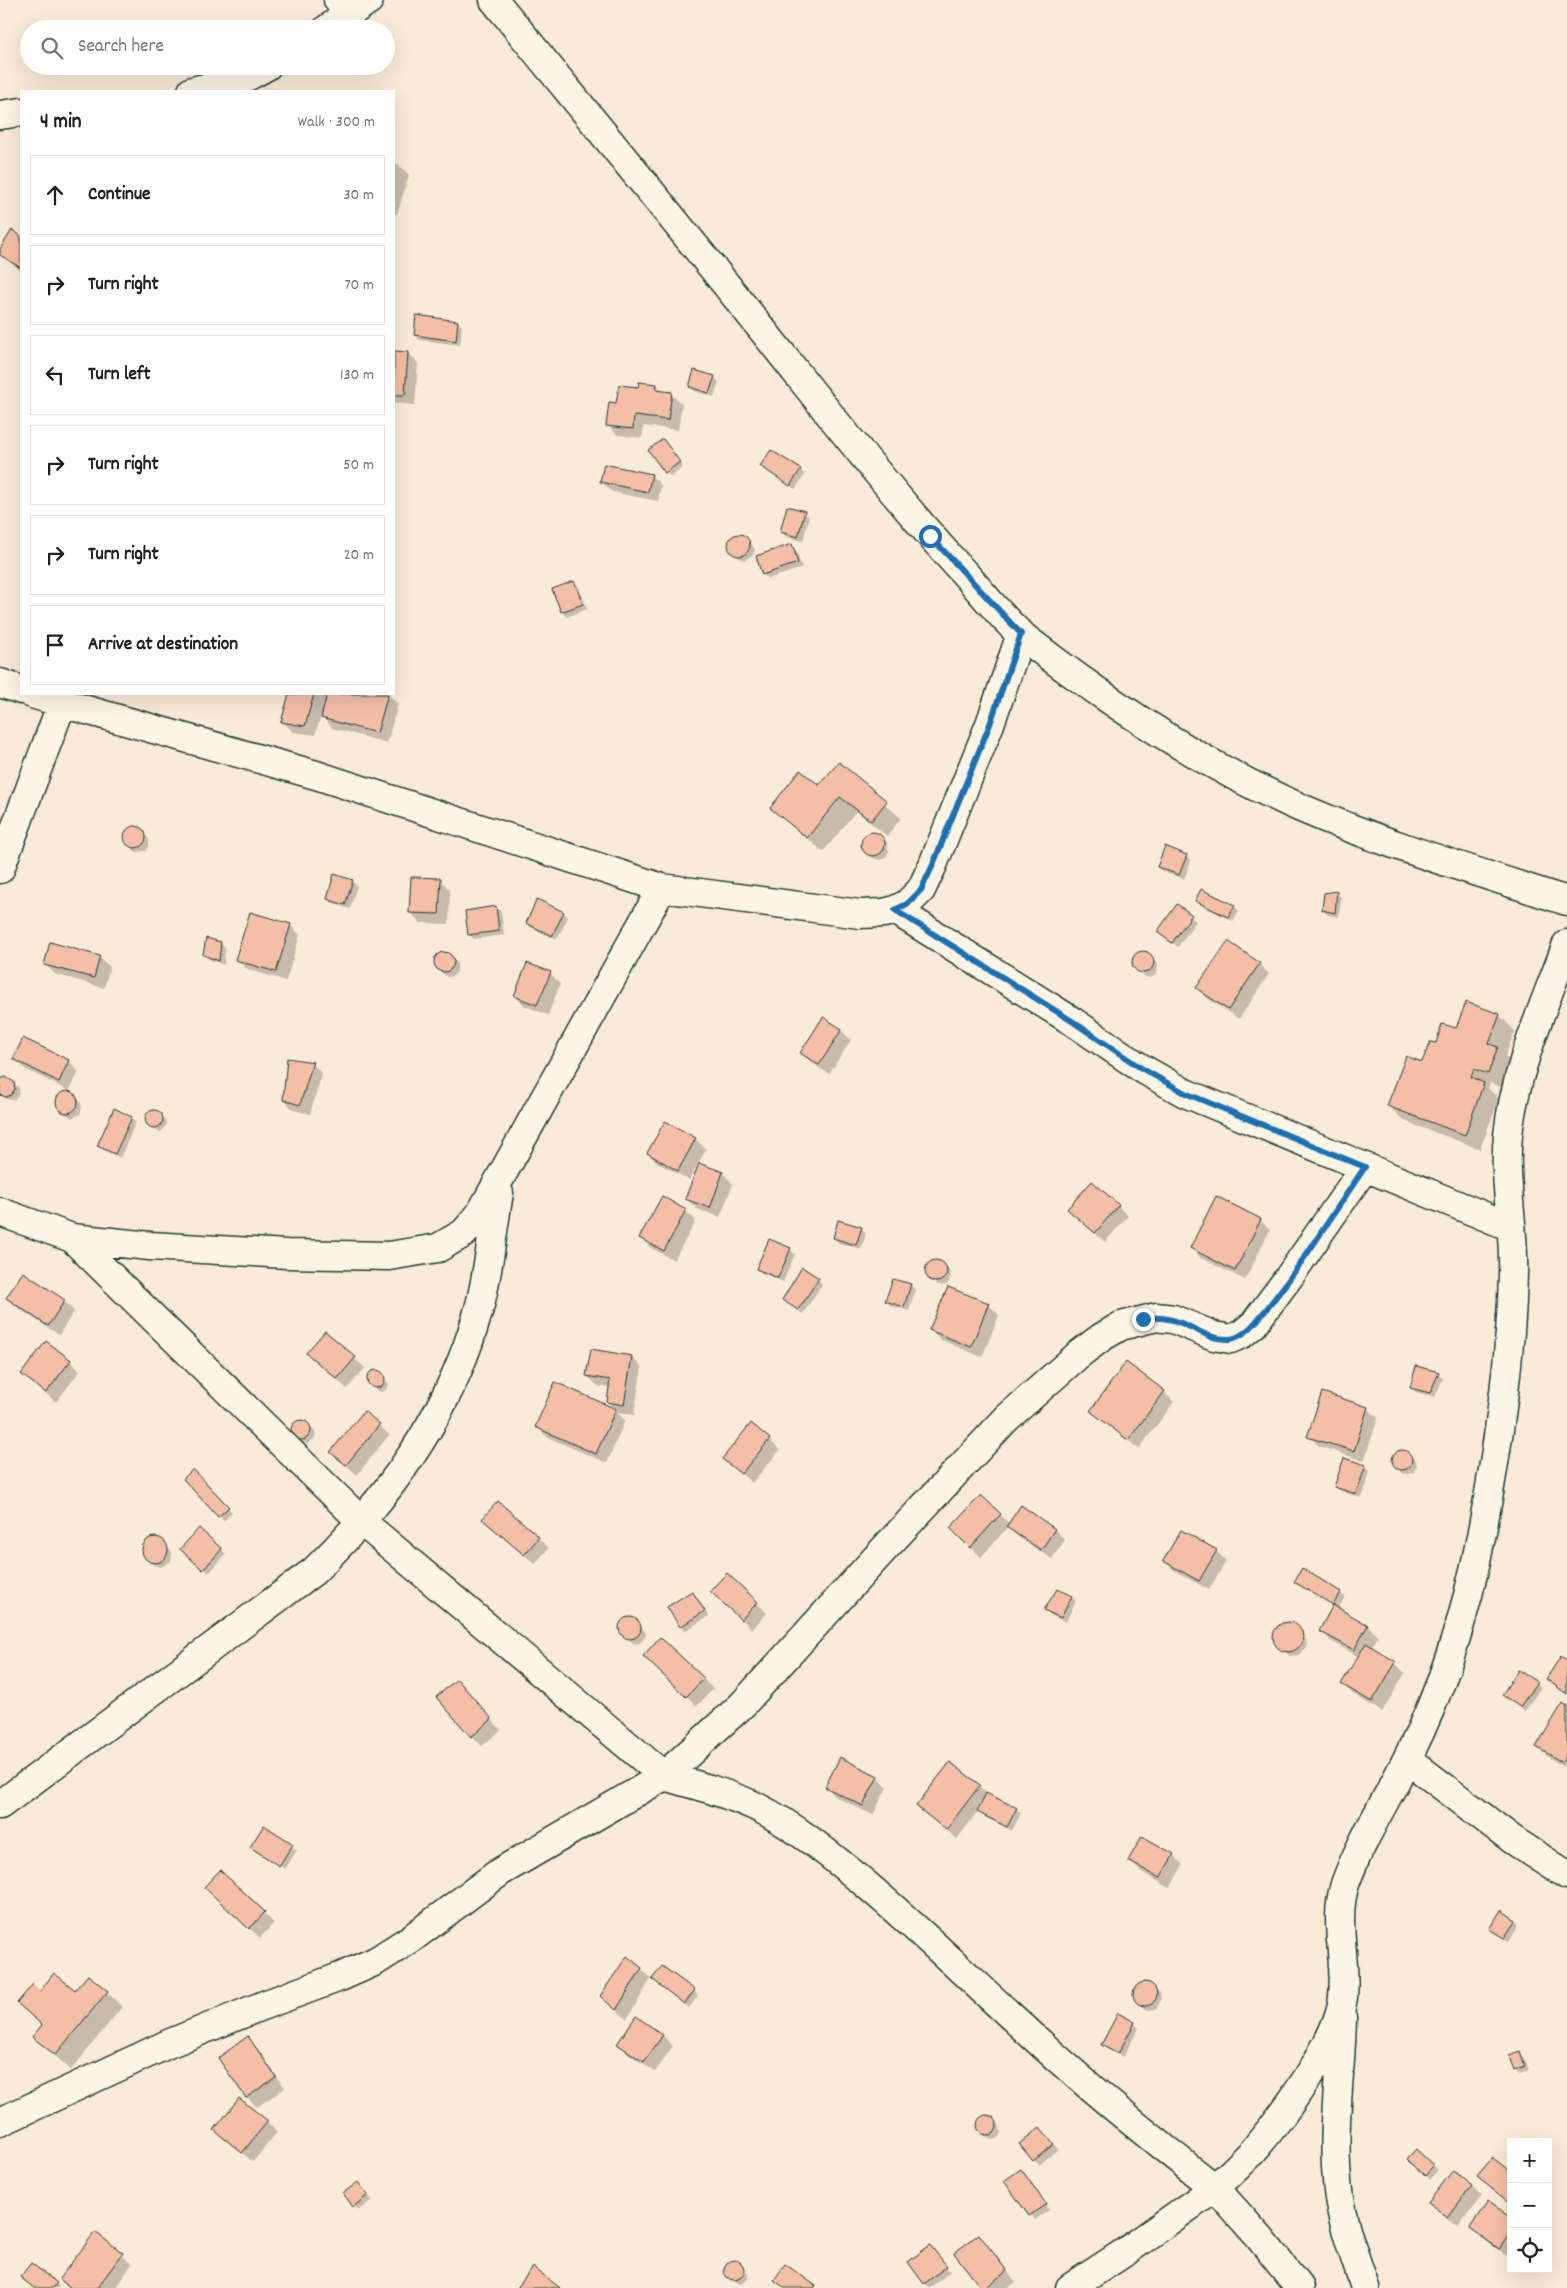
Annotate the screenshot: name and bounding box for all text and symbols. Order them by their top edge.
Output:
search box [20,20,395,75]
icon: search [38,34,66,62]
text: Search here [78,34,164,61]
text: 4 min [40,108,82,138]
text: Walk · 300 m [298,111,375,134]
icon: ahead [41,181,69,209]
text: Continue [88,182,150,209]
text: 30 m [344,184,374,207]
icon: right [41,271,69,299]
text: Turn right [88,272,159,299]
text: 70 m [344,274,374,297]
icon: left [41,361,69,389]
text: Turn left [88,362,151,389]
text: 130 m [340,364,374,387]
icon: right [41,451,69,479]
text: Turn right [88,452,159,479]
text: 50 m [343,454,374,477]
route start [919,525,942,548]
icon: right [41,541,69,569]
text: Turn right [88,542,159,569]
text: 20 m [344,544,374,567]
icon: arrive [41,631,69,659]
text: Arrive at destination [88,632,238,659]
route end [1132,1308,1155,1331]
map controls [1507,2138,1552,2273]
button: + [1507,2138,1552,2183]
button: − [1507,2183,1552,2228]
button: locate [1507,2228,1552,2273]

